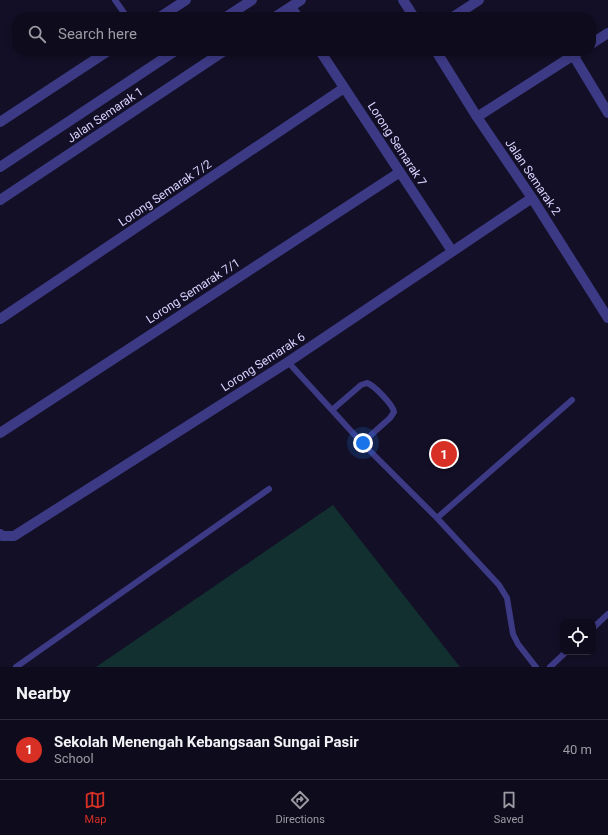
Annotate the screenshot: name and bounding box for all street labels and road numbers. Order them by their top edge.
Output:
street label: Jalan Semarak 1 [64,84,146,146]
street label: Lorong Semarak 7 [365,99,429,189]
street label: Jalan Semarak 2 [502,136,564,218]
street label: Lorong Semarak 7/2 [116,157,214,229]
street label: Lorong Semarak 7/1 [144,255,242,327]
street label: Lorong Semarak 6 [218,330,308,394]

